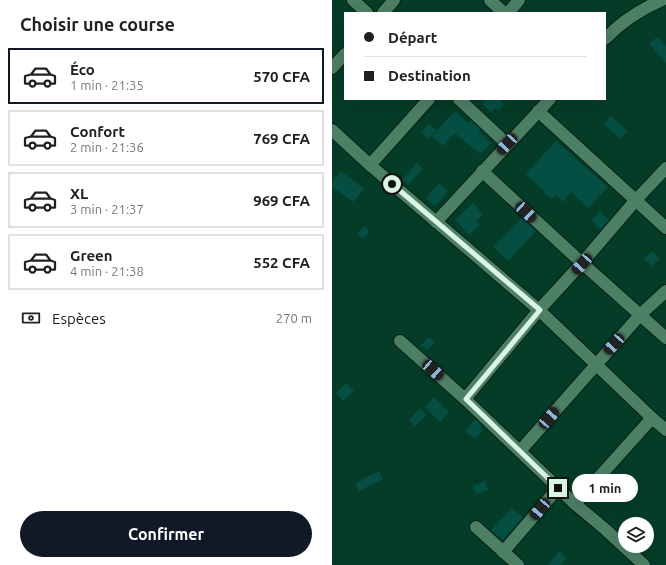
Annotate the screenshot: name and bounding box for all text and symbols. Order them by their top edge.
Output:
text: Choisir une course [20,14,175,34]
text: Départ [388,29,437,46]
icon: car [22,58,58,94]
text: Éco [70,61,95,78]
text: Destination [388,67,471,84]
text: 570 CFA [253,68,310,85]
text: 1 min · 21:35 [70,78,144,92]
icon: car [22,120,58,156]
text: Confort [70,123,125,140]
text: 769 CFA [253,130,310,147]
car [494,131,520,157]
text: 2 min · 21:36 [70,140,144,154]
route start [383,175,401,193]
icon: car [22,182,58,218]
text: XL [70,185,88,202]
text: 969 CFA [253,192,310,209]
car [513,199,539,225]
text: 3 min · 21:37 [70,202,144,216]
icon: car [22,244,58,280]
text: Green [70,247,112,264]
car [570,251,594,277]
text: 552 CFA [253,254,310,271]
text: 4 min · 21:38 [70,264,144,278]
icon: cash [20,307,42,329]
text: Espèces [52,310,106,327]
text: 270 m [276,311,312,325]
car [602,331,626,357]
car [420,358,446,382]
car [537,405,561,431]
callout: 1 min [572,474,638,502]
route end [549,479,567,497]
text: 1 min [589,481,621,495]
car [528,496,552,522]
button: Confirmer [20,511,312,557]
map controls [618,517,654,553]
button: layers [618,517,654,553]

